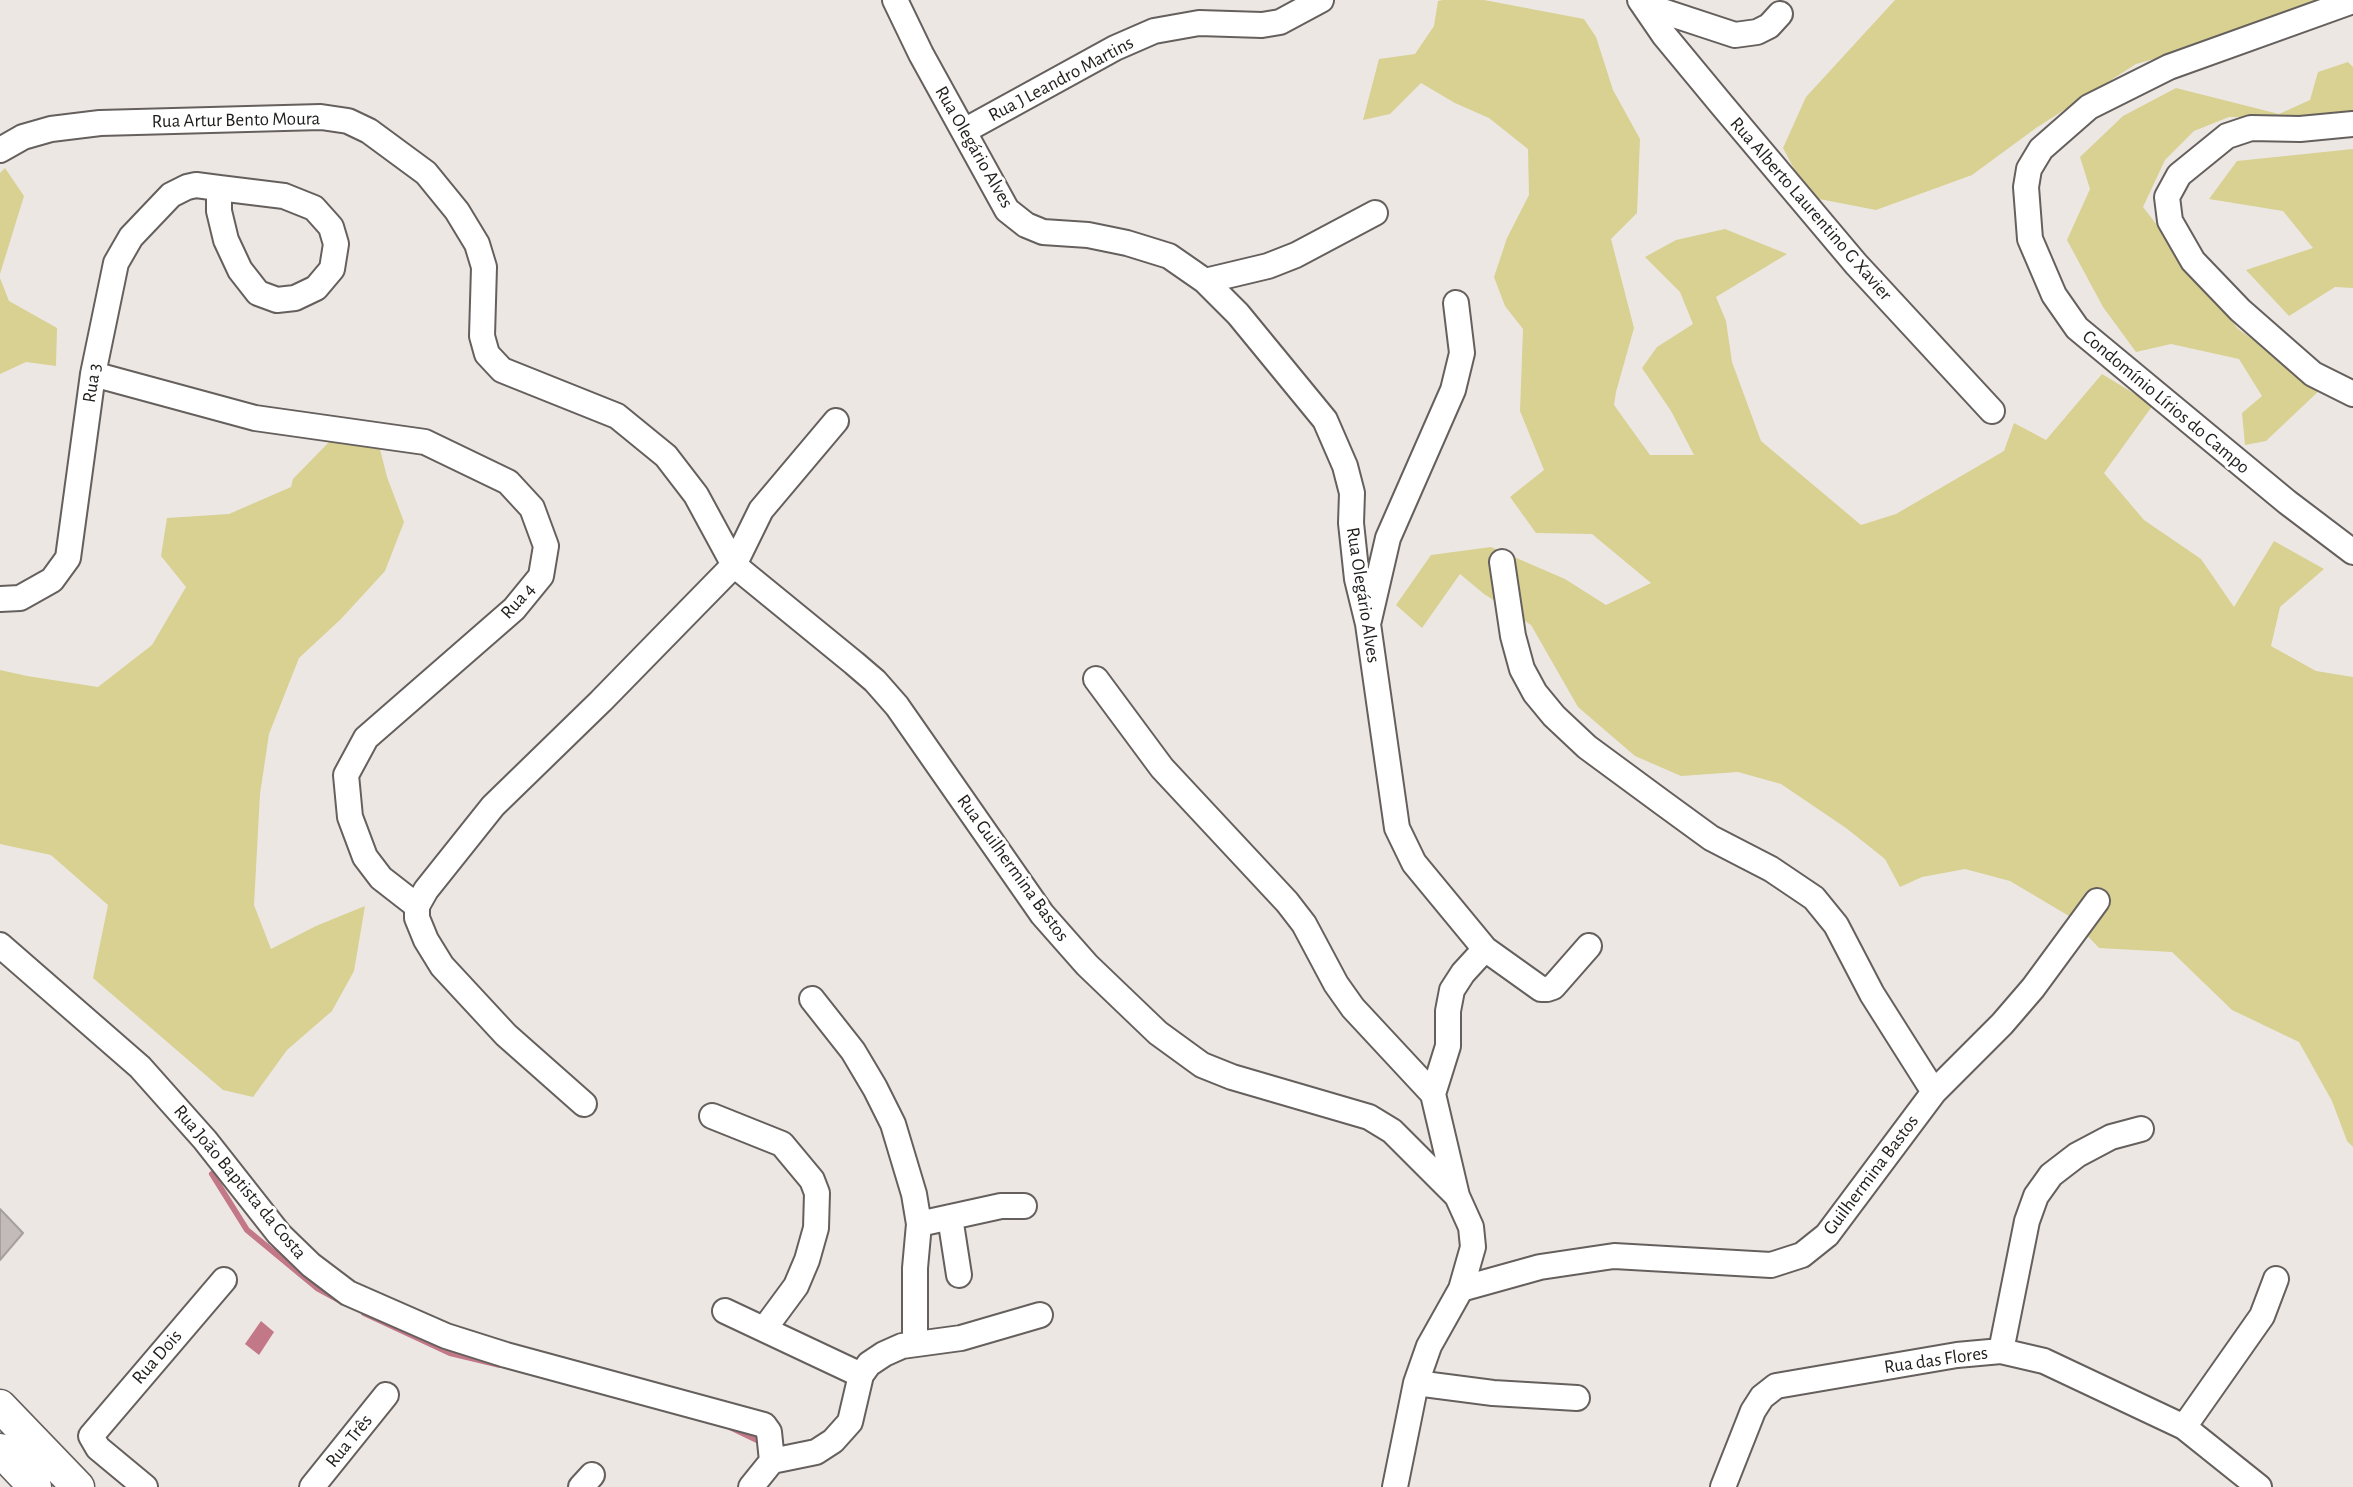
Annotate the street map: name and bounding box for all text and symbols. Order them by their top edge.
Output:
street label: Rua J Leandro Martins [985,31,1137,127]
street label: Rua Olegário Alves [930,82,1018,212]
street label: Rua Artur Bento Moura [152,107,320,133]
street label: Rua Alberto Laurentino G Xavier [1725,113,1897,305]
street label: Condomínio Lírios do Campo [2078,325,2254,479]
street label: Rua 3 [78,362,106,404]
street label: Rua Olegário Alves [1341,526,1385,664]
street label: Rua 4 [496,578,540,624]
street label: Rua Guilhermina Bastos [952,790,1074,946]
street label: Rua João Baptista da Costa [169,1100,311,1264]
street label: Guilhermina Bastos [1818,1110,1924,1240]
street label: Rua Dois [127,1325,187,1389]
street label: Rua das Flores [1883,1341,1989,1379]
street label: Rua Três [321,1410,377,1472]

